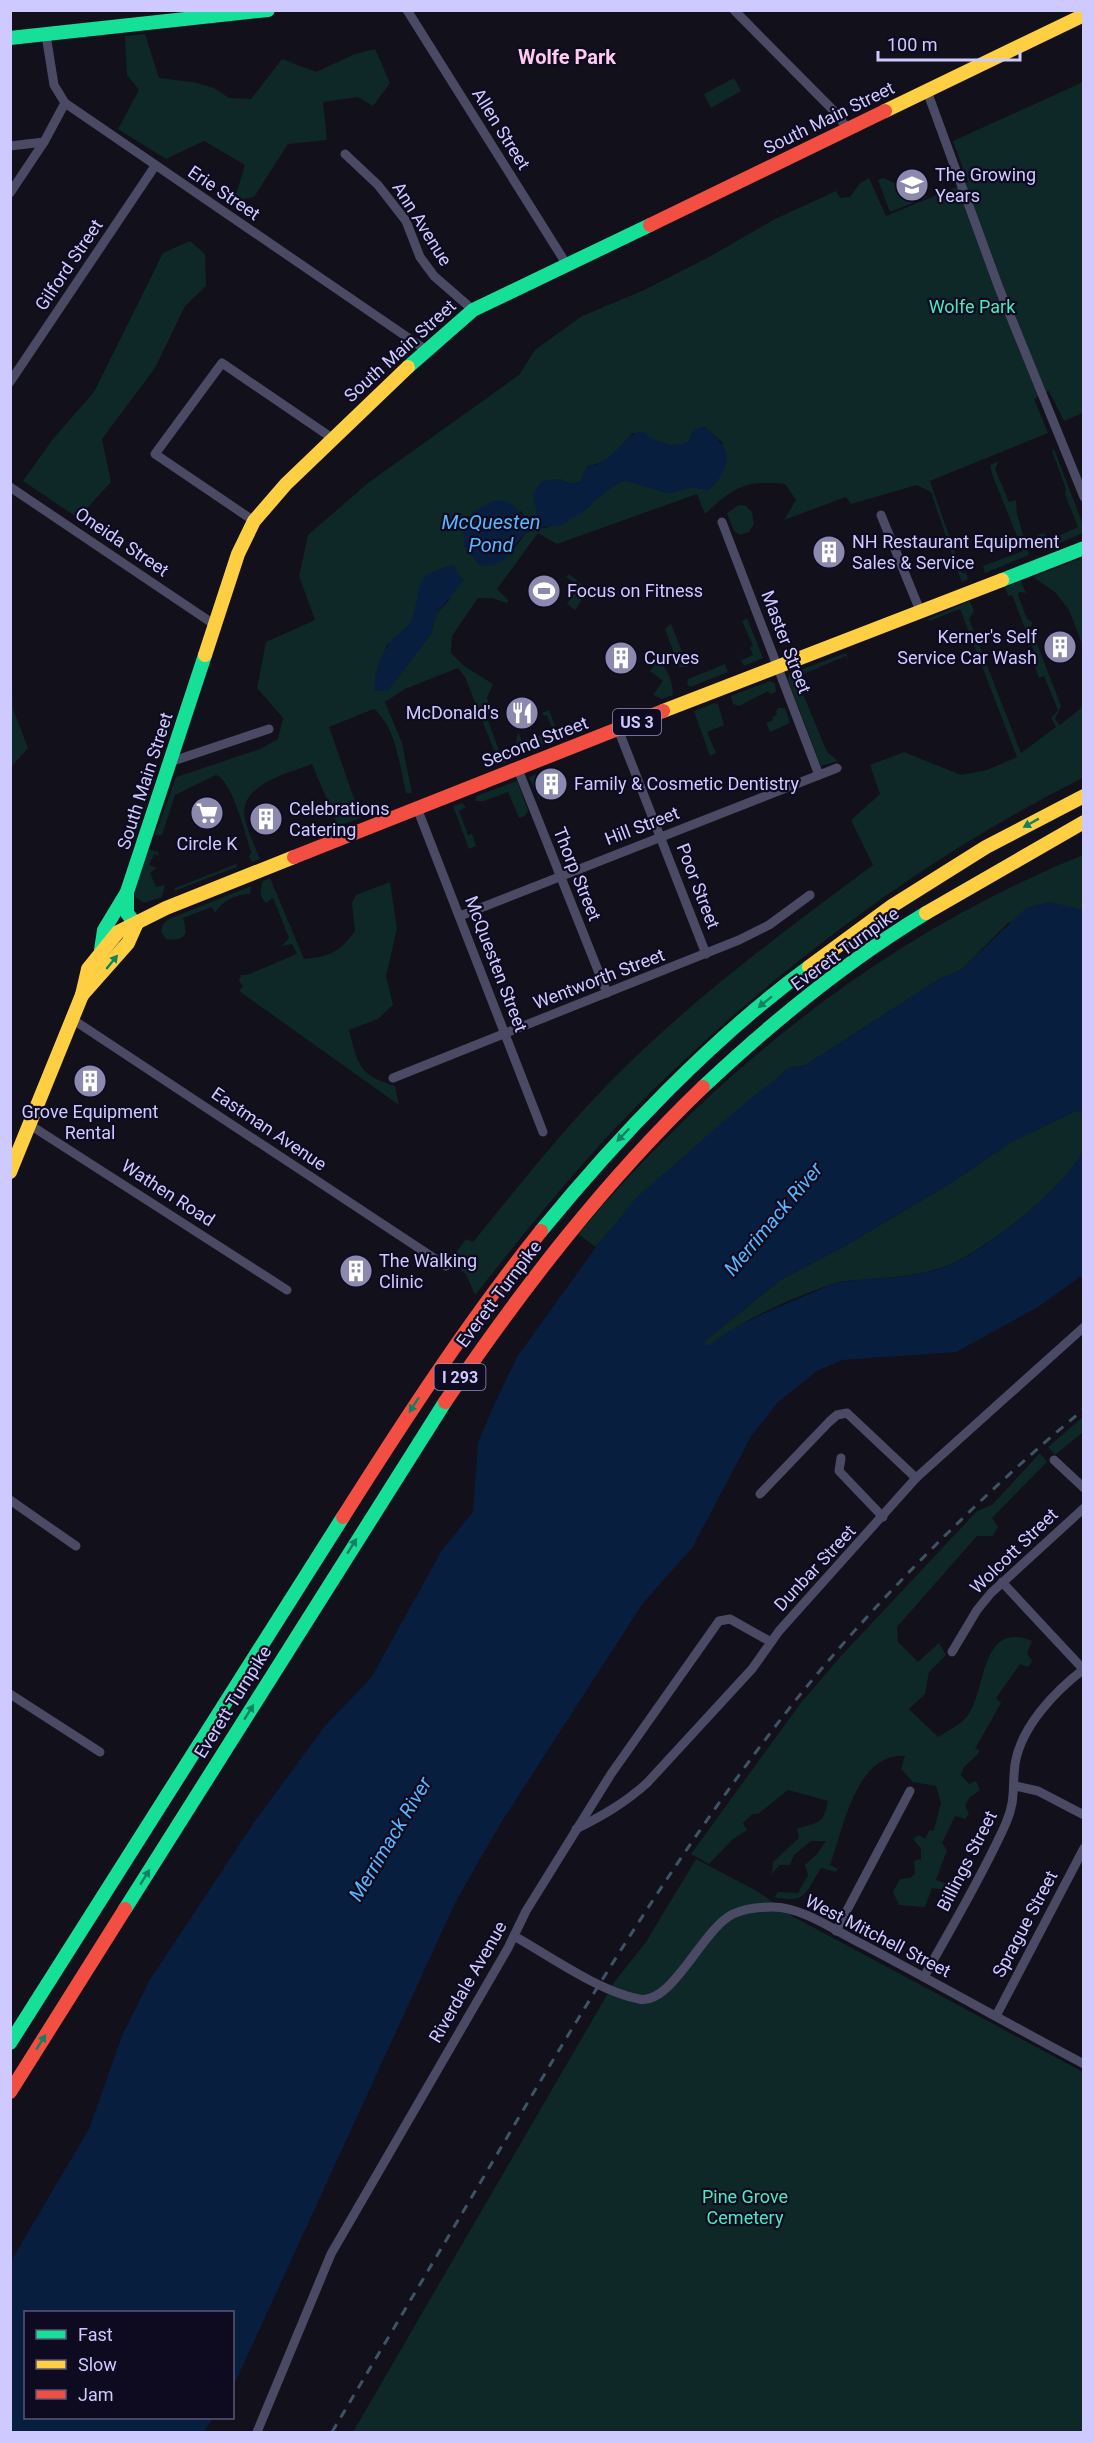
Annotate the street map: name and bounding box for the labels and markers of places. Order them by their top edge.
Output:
place label: The Growing Years [935,164,1036,206]
school or university icon: The Growing Years [894,167,930,203]
place label: NH Restaurant Equipment Sales & Service [852,531,1059,573]
building icon: NH Restaurant Equipment Sales & Service [811,534,847,570]
sports icon: Focus on Fitness [526,573,562,609]
place label: Focus on Fitness [567,580,703,601]
place label: Kerner's Self Service Car Wash [897,626,1038,668]
building icon: Kerner's Self Service Car Wash [1042,629,1078,665]
building icon: Curves [603,640,639,676]
place label: Curves [644,647,699,668]
restaurant icon: McDonald's [504,695,540,731]
place label: McDonald's [406,702,499,723]
building icon: Family & Cosmetic Dentistry [533,766,569,802]
place label: Family & Cosmetic Dentistry [574,773,799,794]
supermarket icon: Circle K [189,795,225,831]
place label: Celebrations Catering [289,798,390,840]
building icon: Celebrations Catering [248,801,284,837]
place label: Circle K [176,833,238,854]
building icon: Grove Equipment Rental [72,1063,108,1099]
place label: Grove Equipment Rental [22,1101,159,1143]
place label: The Walking Clinic [379,1250,477,1292]
building icon: The Walking Clinic [338,1253,374,1289]

